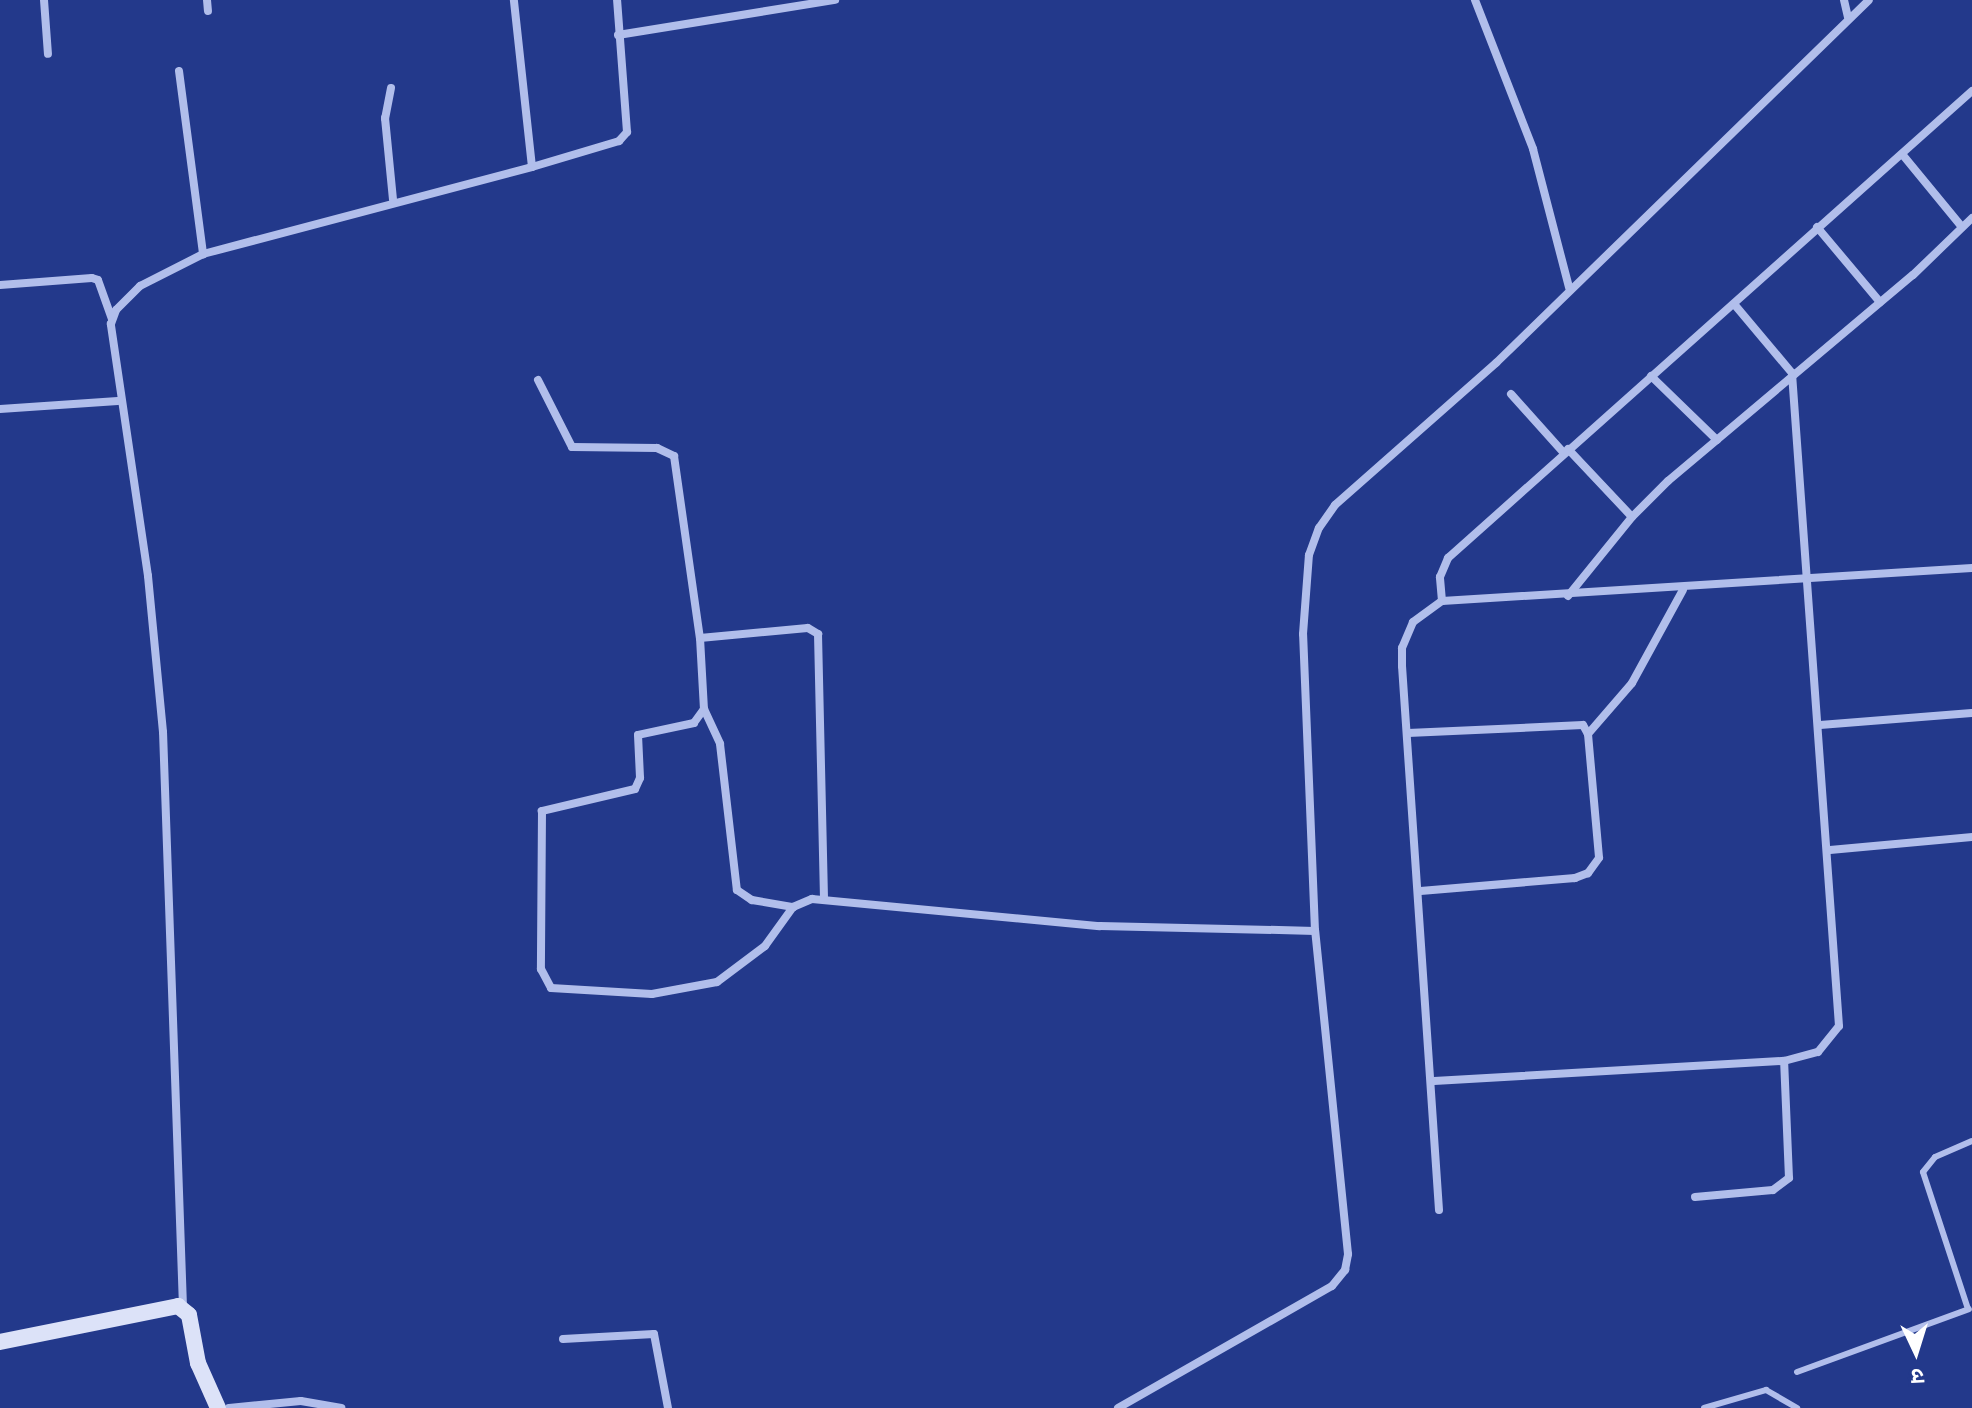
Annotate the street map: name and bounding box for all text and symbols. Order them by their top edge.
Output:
north arrow [1876,1312,1956,1392]
text: उ [1910,1363,1925,1390]

